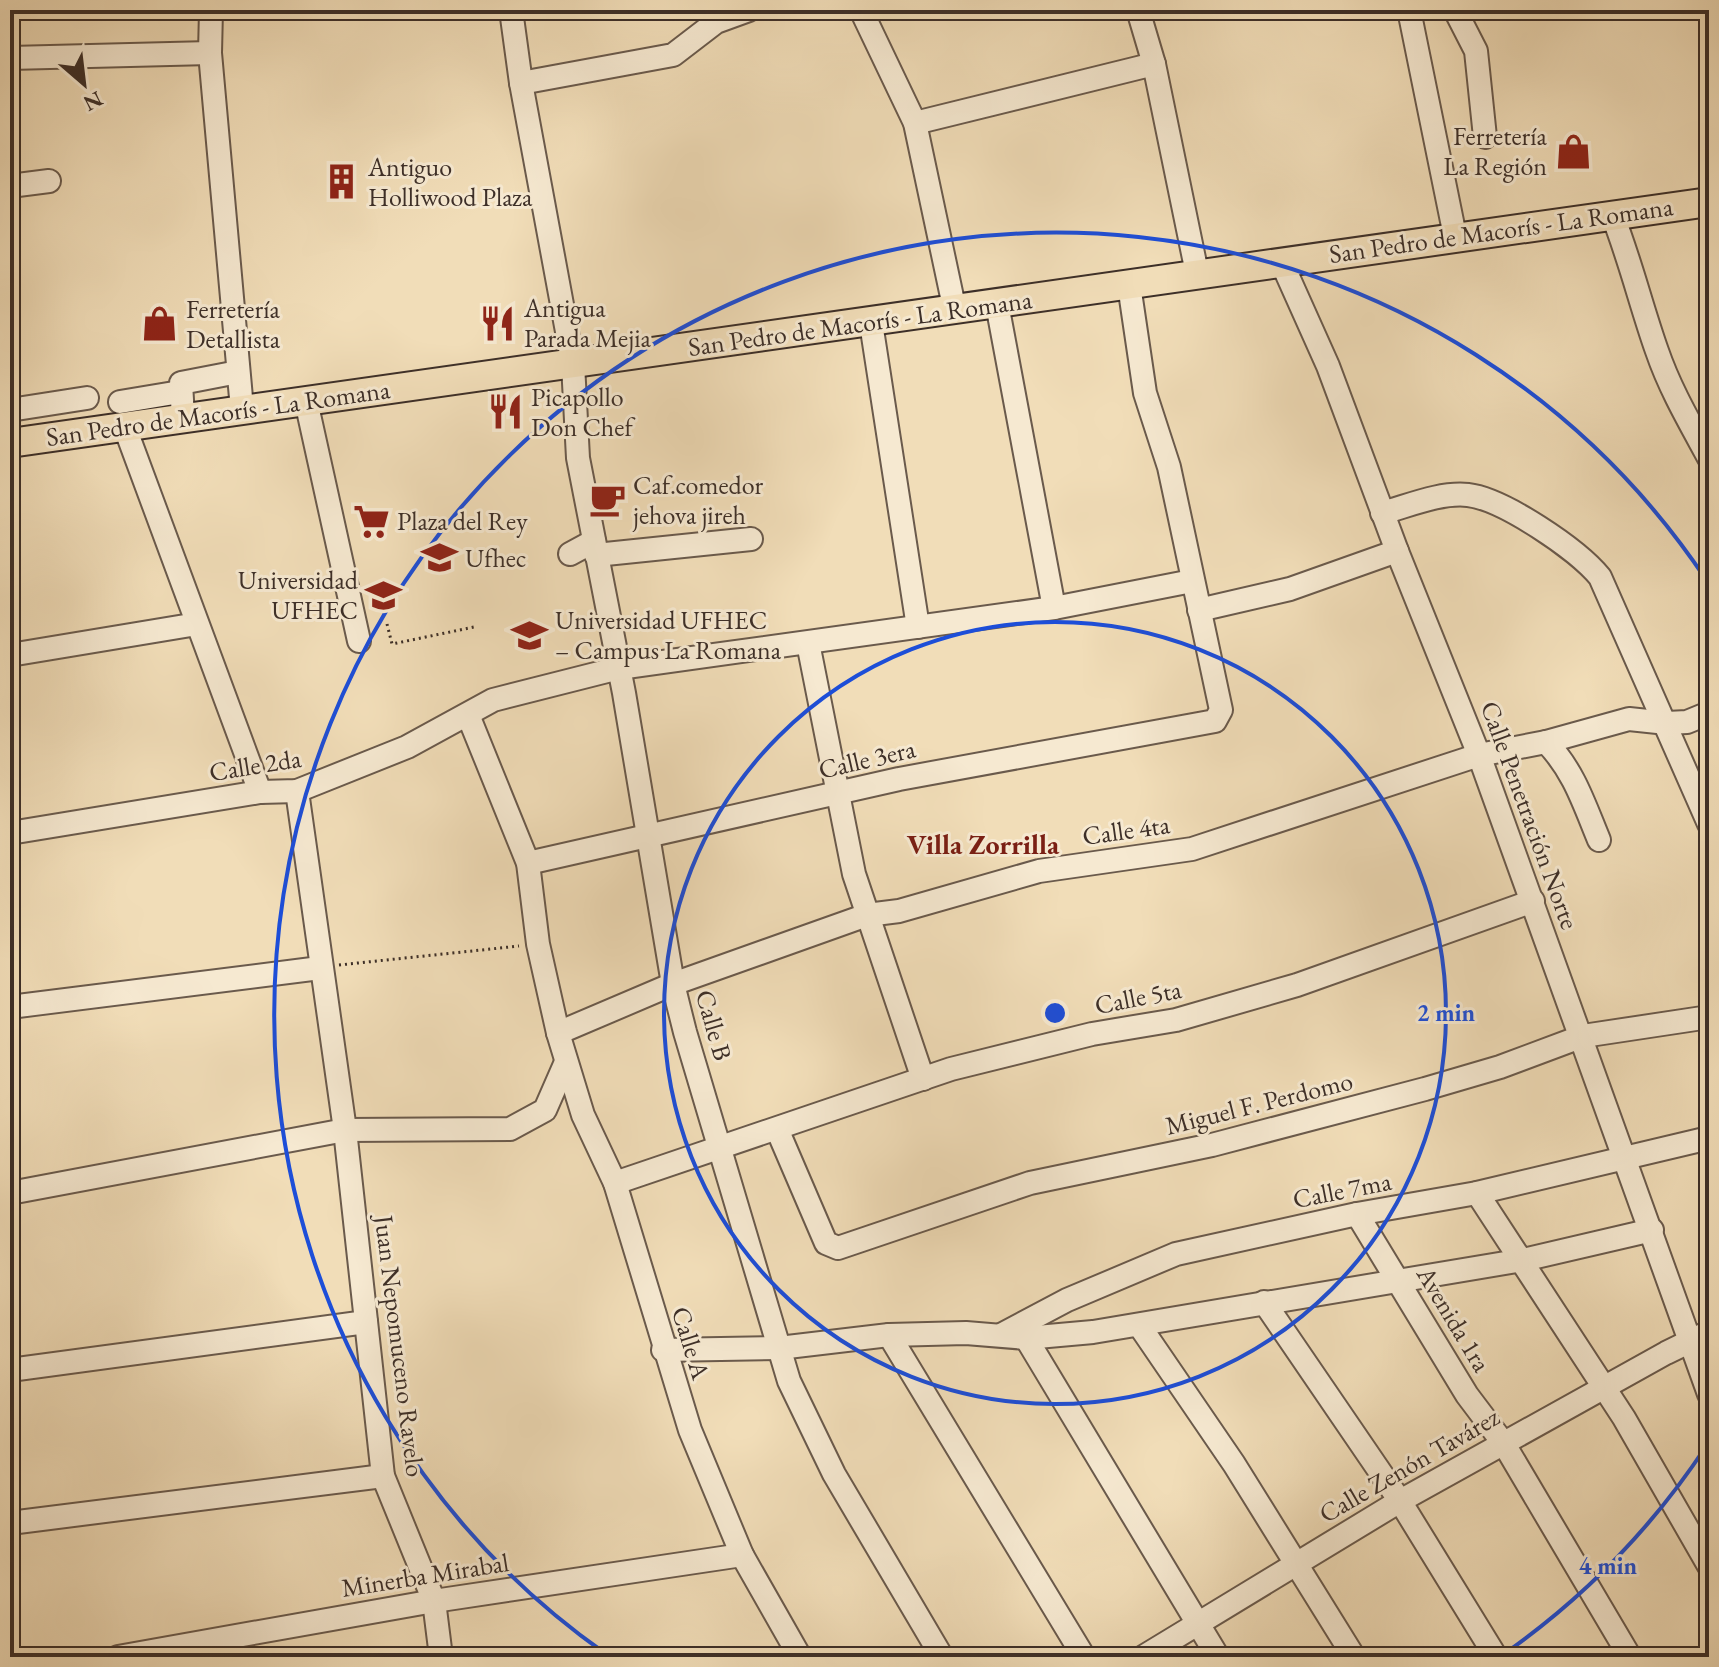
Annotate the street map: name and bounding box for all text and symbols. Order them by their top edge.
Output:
north arrow [44,44,124,124]
text: N [78,84,108,118]
place label: Ferretería La Región [1443,119,1548,183]
shop icon: Ferretería La Región [1554,132,1592,170]
place label: Antiguo Holliwood Plaza [367,150,533,214]
building icon: Antiguo Holliwood Plaza [323,163,361,201]
street label: San Pedro de Macorís - La Romana [1327,189,1676,271]
street label: San Pedro de Macorís - La Romana [686,282,1035,364]
place label: Antigua Parada Mejia [523,291,652,355]
place label: Ferretería Detallista [186,292,281,356]
restaurant icon: Antigua Parada Mejia [479,304,517,342]
shop icon: Ferretería Detallista [141,305,179,343]
street label: San Pedro de Macorís - La Romana [44,372,393,454]
place label: Picapollo Don Chef [531,380,635,444]
restaurant icon: Picapollo Don Chef [486,393,524,431]
place label: Caf.comedor jehova jireh [632,468,763,532]
cafe icon: Caf.comedor jehova jireh [588,481,626,519]
supermarket icon: Plaza del Rey [352,502,390,540]
place label: Plaza del Rey [397,504,528,538]
school or university icon: Ufhec [420,539,458,577]
place label: Ufhec [465,541,526,575]
place label: Universidad UFHEC [238,563,359,627]
school or university icon: Universidad UFHEC [365,576,403,614]
place label: Universidad UFHEC – Campus La Romana [555,603,782,667]
school or university icon: Universidad UFHEC – Campus La Romana [510,616,548,654]
street label: Calle Penetración Norte [1473,696,1587,934]
street label: Calle 3era [815,731,919,787]
street label: Calle 2da [207,741,304,789]
street label: Calle 4ta [1080,807,1172,853]
district label: Villa Zorrilla [907,826,1060,862]
street label: Calle 5ta [1092,972,1185,1022]
street label: Calle B [688,986,740,1064]
text: 2 min [1417,997,1476,1028]
centre of rings [1041,999,1069,1027]
street label: Miguel F. Perdomo [1162,1063,1356,1143]
street label: Calle 7ma [1290,1164,1395,1216]
street label: Juan Nepomuceno Ravelo [367,1211,433,1479]
street label: Avenida 1ra [1409,1259,1499,1379]
street label: Calle A [664,1302,718,1385]
street label: Calle Zenón Tavárez [1313,1400,1505,1530]
street label: Minerba Mirabal [339,1545,511,1605]
text: 4 min [1579,1550,1638,1581]

